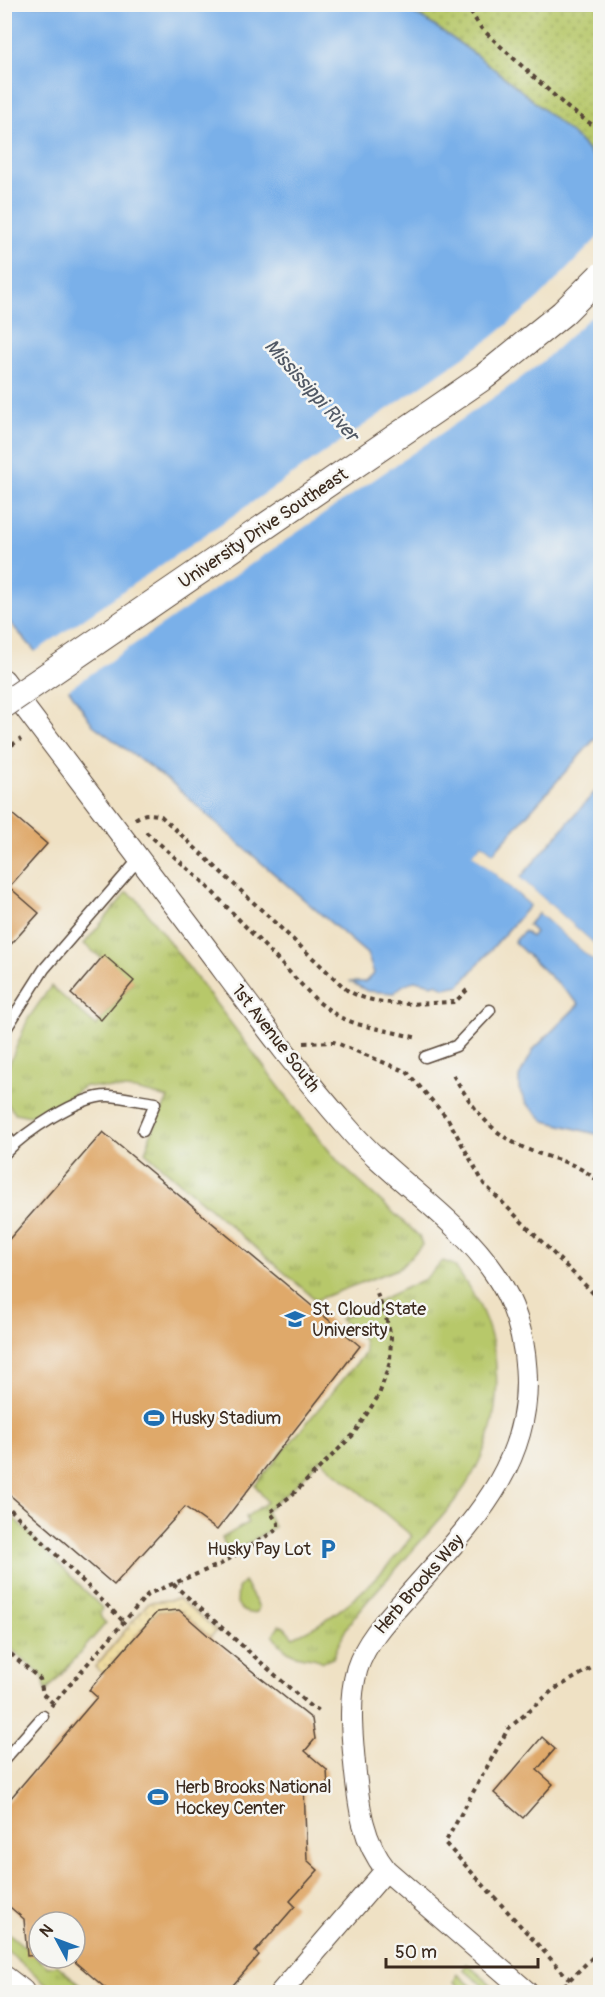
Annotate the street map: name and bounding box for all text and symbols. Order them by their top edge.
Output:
water label: Mississippi River [259,334,366,449]
street label: University Drive Southeast [174,463,353,594]
street label: 1st Avenue South [226,980,325,1097]
place label: St. Cloud State University [312,1298,426,1342]
school or university icon: St. Cloud State University [283,1307,307,1331]
sports icon: Husky Stadium [142,1406,166,1430]
place label: Husky Stadium [171,1407,281,1430]
street label: Herb Brooks Way [370,1529,469,1639]
parking icon: Husky Pay Lot [316,1537,340,1561]
place label: Husky Pay Lot [207,1538,312,1561]
place label: Herb Brooks National Hockey Center [175,1776,332,1820]
sports icon: Herb Brooks National Hockey Center [146,1785,170,1809]
north arrow [27,1910,87,1970]
text: N [35,1920,58,1941]
scale bar [386,1931,538,1969]
text: 50 m [395,1941,437,1964]

